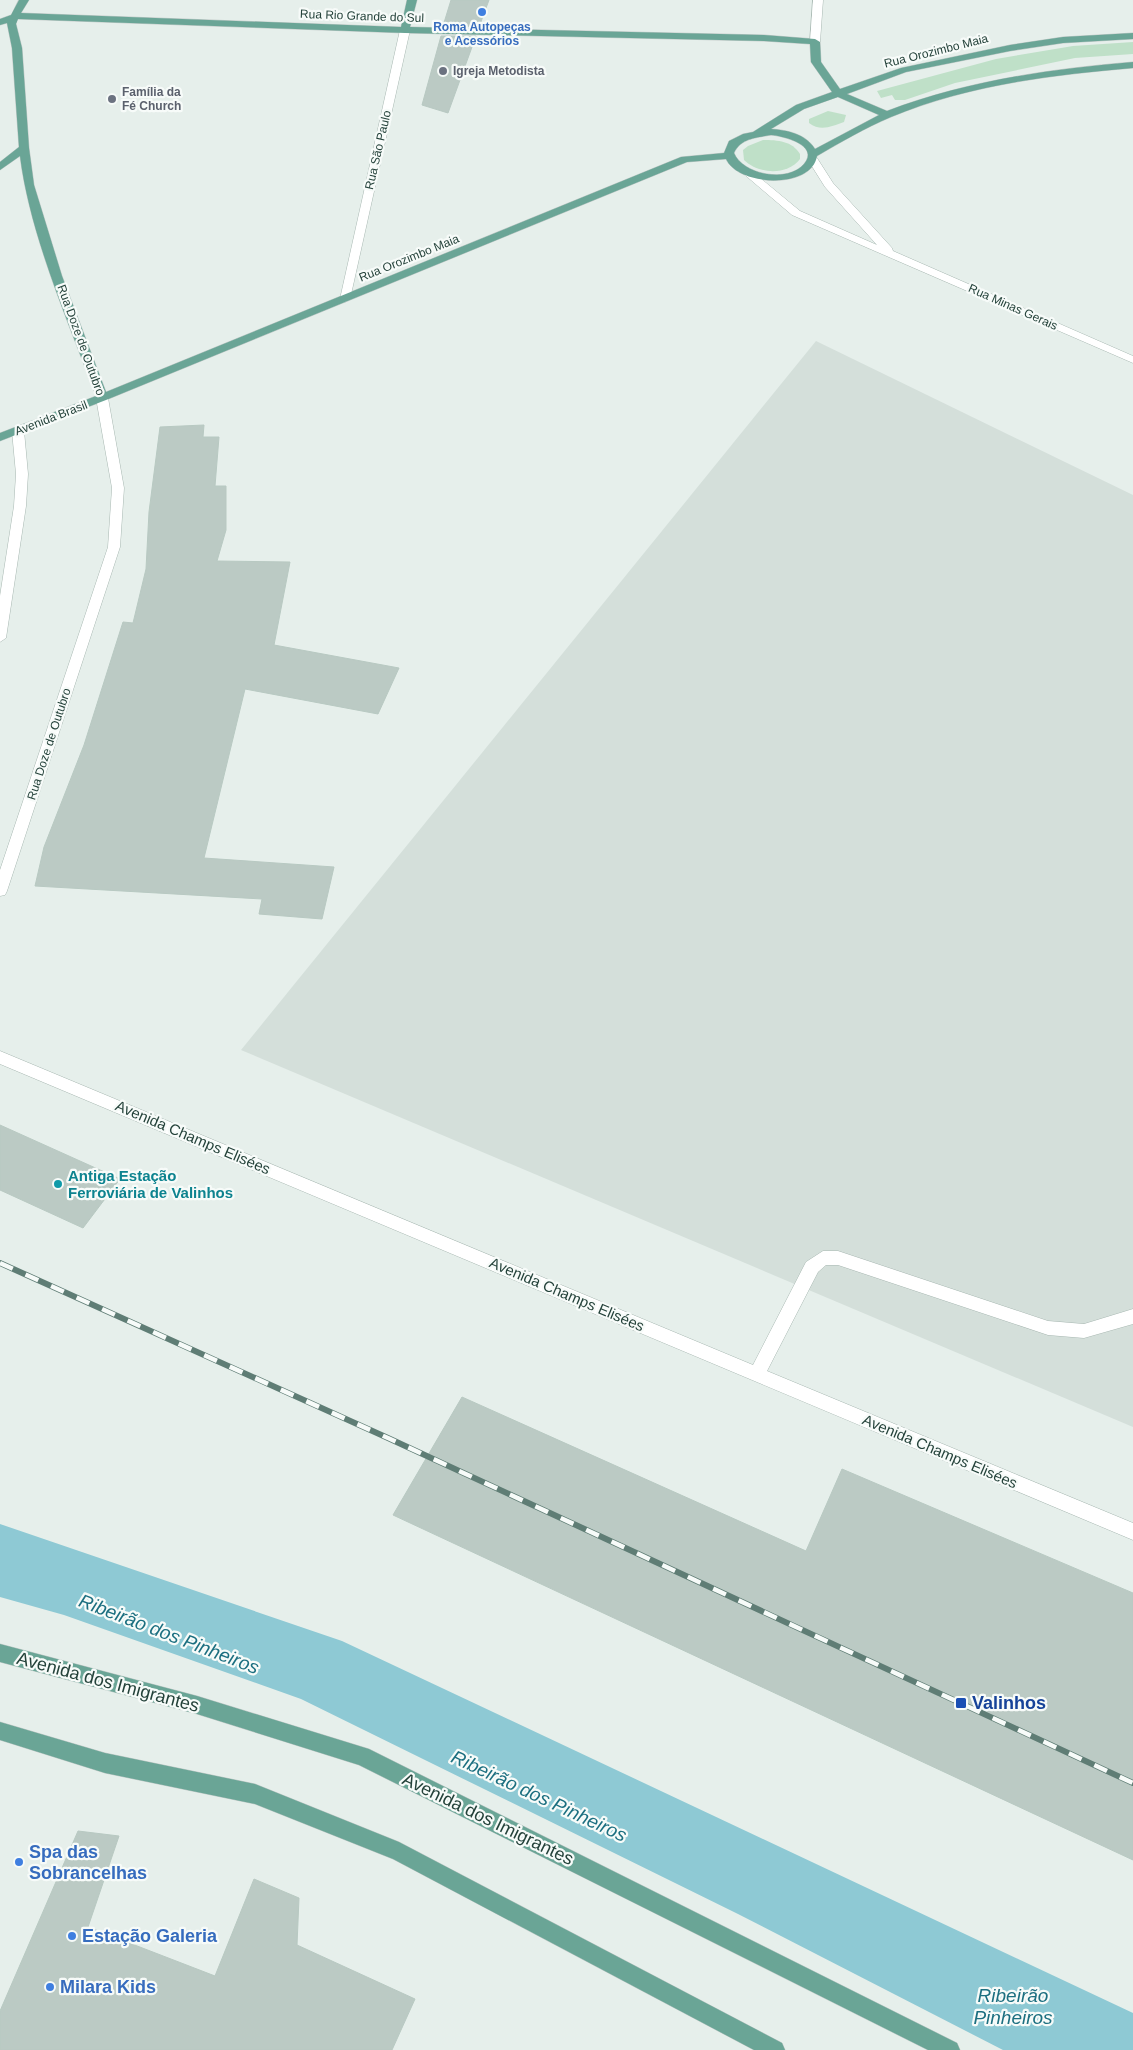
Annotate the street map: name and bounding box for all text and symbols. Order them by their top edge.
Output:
marker: Roma Autopeças e Acessórios [476,6,488,18]
street label: Rua Rio Grande do Sul [300,7,424,25]
place label: Roma Autopeças e Acessórios [433,20,531,48]
street label: Rua Orozimbo Maia [883,31,990,71]
place label: Igreja Metodista [453,64,545,78]
marker: Igreja Metodista [437,65,449,77]
place label: Família da Fé Church [122,85,181,113]
marker: Família da Fé Church [106,93,118,105]
street label: Rua São Paulo [362,109,394,191]
street label: Rua Orozimbo Maia [357,231,461,284]
street label: Rua Minas Gerais [966,281,1060,333]
street label: Rua Doze de Outubro [54,283,108,398]
street label: Avenida Brasil [13,398,89,438]
street label: Rua Doze de Outubro [24,686,74,802]
street label: Avenida Champs Elisées [113,1097,273,1177]
place label: Antiga Estação Ferroviária de Valinhos [68,1167,233,1201]
marker: Antiga Estação Ferroviária de Valinhos [52,1178,64,1190]
street label: Avenida Champs Elisées [487,1254,647,1334]
street label: Avenida Champs Elisées [860,1411,1020,1491]
water label: Ribeirão dos Pinheiros [76,1590,262,1678]
street label: Avenida dos Imigrantes [15,1648,201,1716]
place label: Valinhos [972,1693,1046,1713]
marker: Valinhos [954,1696,968,1710]
water label: Ribeirão dos Pinheiros [448,1746,631,1846]
street label: Avenida dos Imigrantes [399,1769,577,1869]
place label: Spa das Sobrancelhas [29,1842,147,1883]
marker: Spa das Sobrancelhas [13,1856,25,1868]
place label: Estação Galeria [82,1926,218,1946]
marker: Estação Galeria [66,1930,78,1942]
place label: Milara Kids [60,1977,156,1997]
marker: Milara Kids [44,1981,56,1993]
water label: Ribeirão Pinheiros [973,1985,1053,2028]

